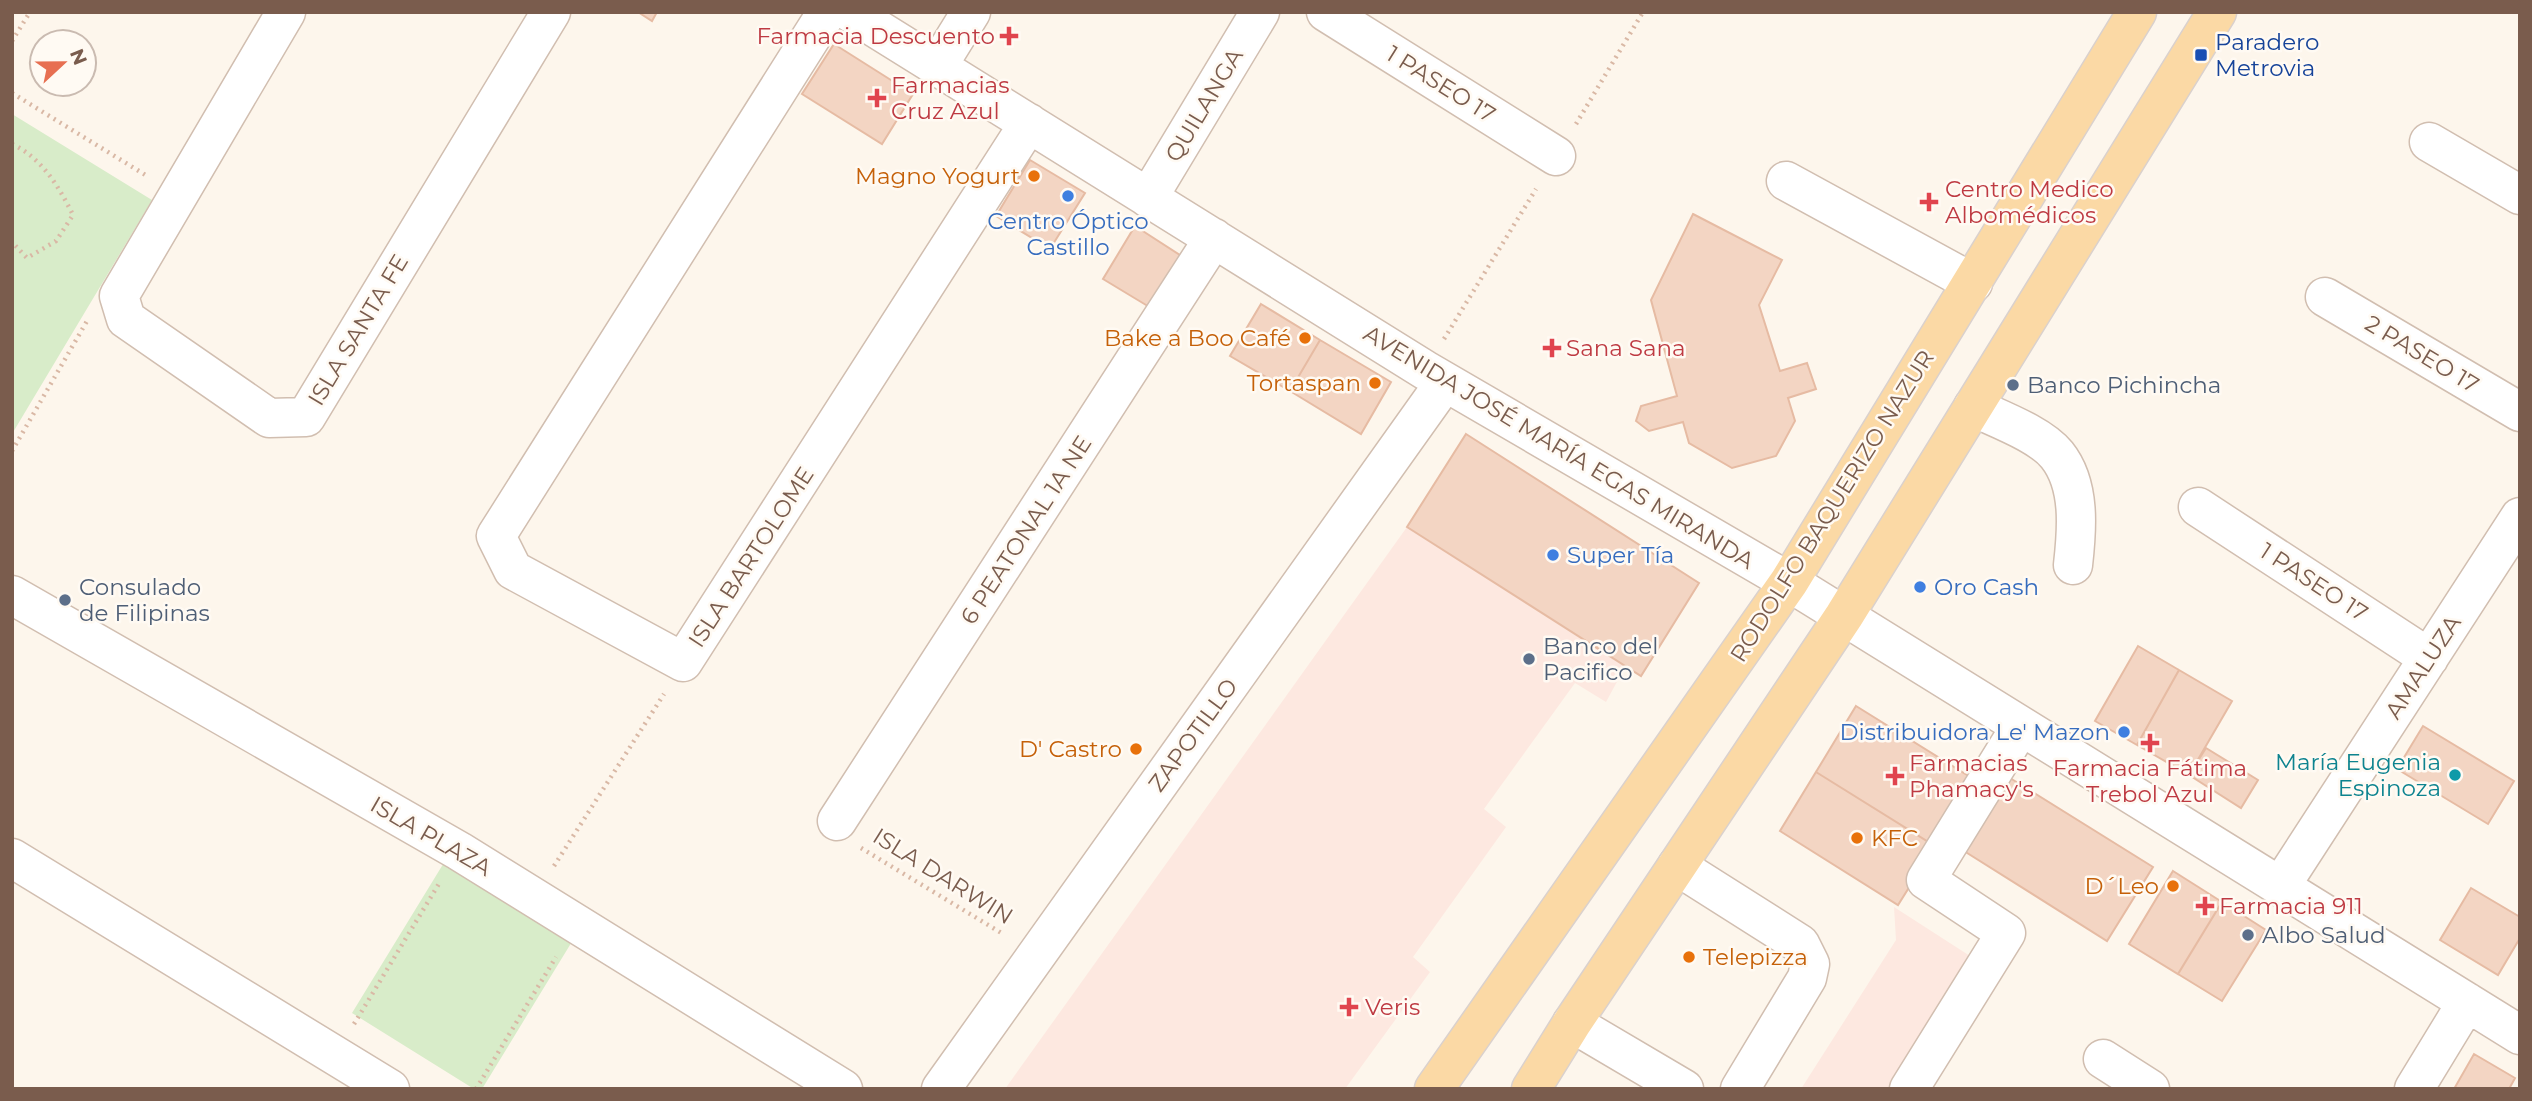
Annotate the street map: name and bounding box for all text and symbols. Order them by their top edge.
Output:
place label: Farmacia Descuento [756,22,995,50]
north arrow [28,28,98,98]
marker: Farmacia Descuento [1001,28,1017,44]
place label: Paradero Metrovia [2215,28,2319,82]
street label: 1 PASEO 17 [1381,40,1501,128]
street label: QUILANGA [1159,43,1249,167]
text: N [65,45,92,68]
marker: Paradero Metrovia [2193,47,2209,63]
place label: Farmacias Cruz Azul [891,71,1009,125]
marker: Farmacias Cruz Azul [869,90,885,106]
place label: Magno Yogurt [855,162,1020,190]
marker: Magno Yogurt [1026,168,1042,184]
place label: Centro Medico Albomédicos [1945,175,2114,229]
marker: Centro Óptico Castillo [1060,188,1076,204]
marker: Centro Medico Albomédicos [1919,192,1939,212]
place label: Centro Óptico Castillo [987,207,1149,261]
street label: ISLA SANTA FE [302,249,414,411]
street label: 2 PASEO 17 [2360,309,2484,399]
street label: AVENIDA JOSÉ MARÍA EGAS MIRANDA [1359,319,1760,575]
place label: Bake a Boo Café [1104,324,1291,352]
marker: Bake a Boo Café [1297,330,1313,346]
place label: Sana Sana [1566,334,1686,362]
marker: Sana Sana [1544,340,1560,356]
street label: RODOLFO BAQUERIZO NAZUR [1724,345,1940,667]
place label: Tortaspan [1247,369,1361,397]
place label: Banco Pichincha [2027,371,2221,399]
marker: Tortaspan [1367,375,1383,391]
marker: Banco Pichincha [2005,377,2021,393]
street label: 6 PEATONAL 1A NE [955,430,1097,630]
street label: ISLA BARTOLOME [682,462,820,652]
street label: 1 PASEO 17 [2255,537,2373,627]
place label: Super Tía [1567,541,1674,569]
marker: Super Tía [1545,547,1561,563]
place label: Consulado de Filipinas [79,573,210,627]
place label: Oro Cash [1934,573,2039,601]
marker: Oro Cash [1912,579,1928,595]
marker: Consulado de Filipinas [57,592,73,608]
street label: AMALUZA [2379,610,2467,724]
place label: Banco del Pacifico [1543,632,1658,686]
marker: Banco del Pacifico [1521,651,1537,667]
street label: ZAPOTILLO [1143,673,1243,797]
place label: Distribuidora Le' Mazon [1839,718,2110,746]
marker: Distribuidora Le' Mazon [2116,724,2132,740]
place label: D' Castro [1019,735,1122,763]
marker: Farmacia Fátima Trebol Azul [2142,735,2158,751]
marker: D' Castro [1128,741,1144,757]
place label: María Eugenia Espinoza [2275,748,2441,802]
place label: Farmacias Phamacy's [1909,749,2034,803]
place label: Farmacia Fátima Trebol Azul [2053,754,2247,808]
marker: María Eugenia Espinoza [2447,767,2463,783]
marker: Farmacias Phamacy's [1887,768,1903,784]
street label: ISLA PLAZA [366,790,497,882]
street label: ISLA DARWIN [868,822,1018,930]
place label: KFC [1871,824,1918,852]
marker: KFC [1849,830,1865,846]
place label: D´Leo [2085,872,2159,900]
marker: D´Leo [2165,878,2181,894]
place label: Farmacia 911 [2219,892,2363,920]
marker: Farmacia 911 [2197,898,2213,914]
place label: Albo Salud [2262,921,2386,949]
marker: Albo Salud [2240,927,2256,943]
place label: Telepizza [1703,943,1808,971]
marker: Telepizza [1681,949,1697,965]
place label: Veris [1365,993,1420,1021]
marker: Veris [1339,997,1359,1017]

